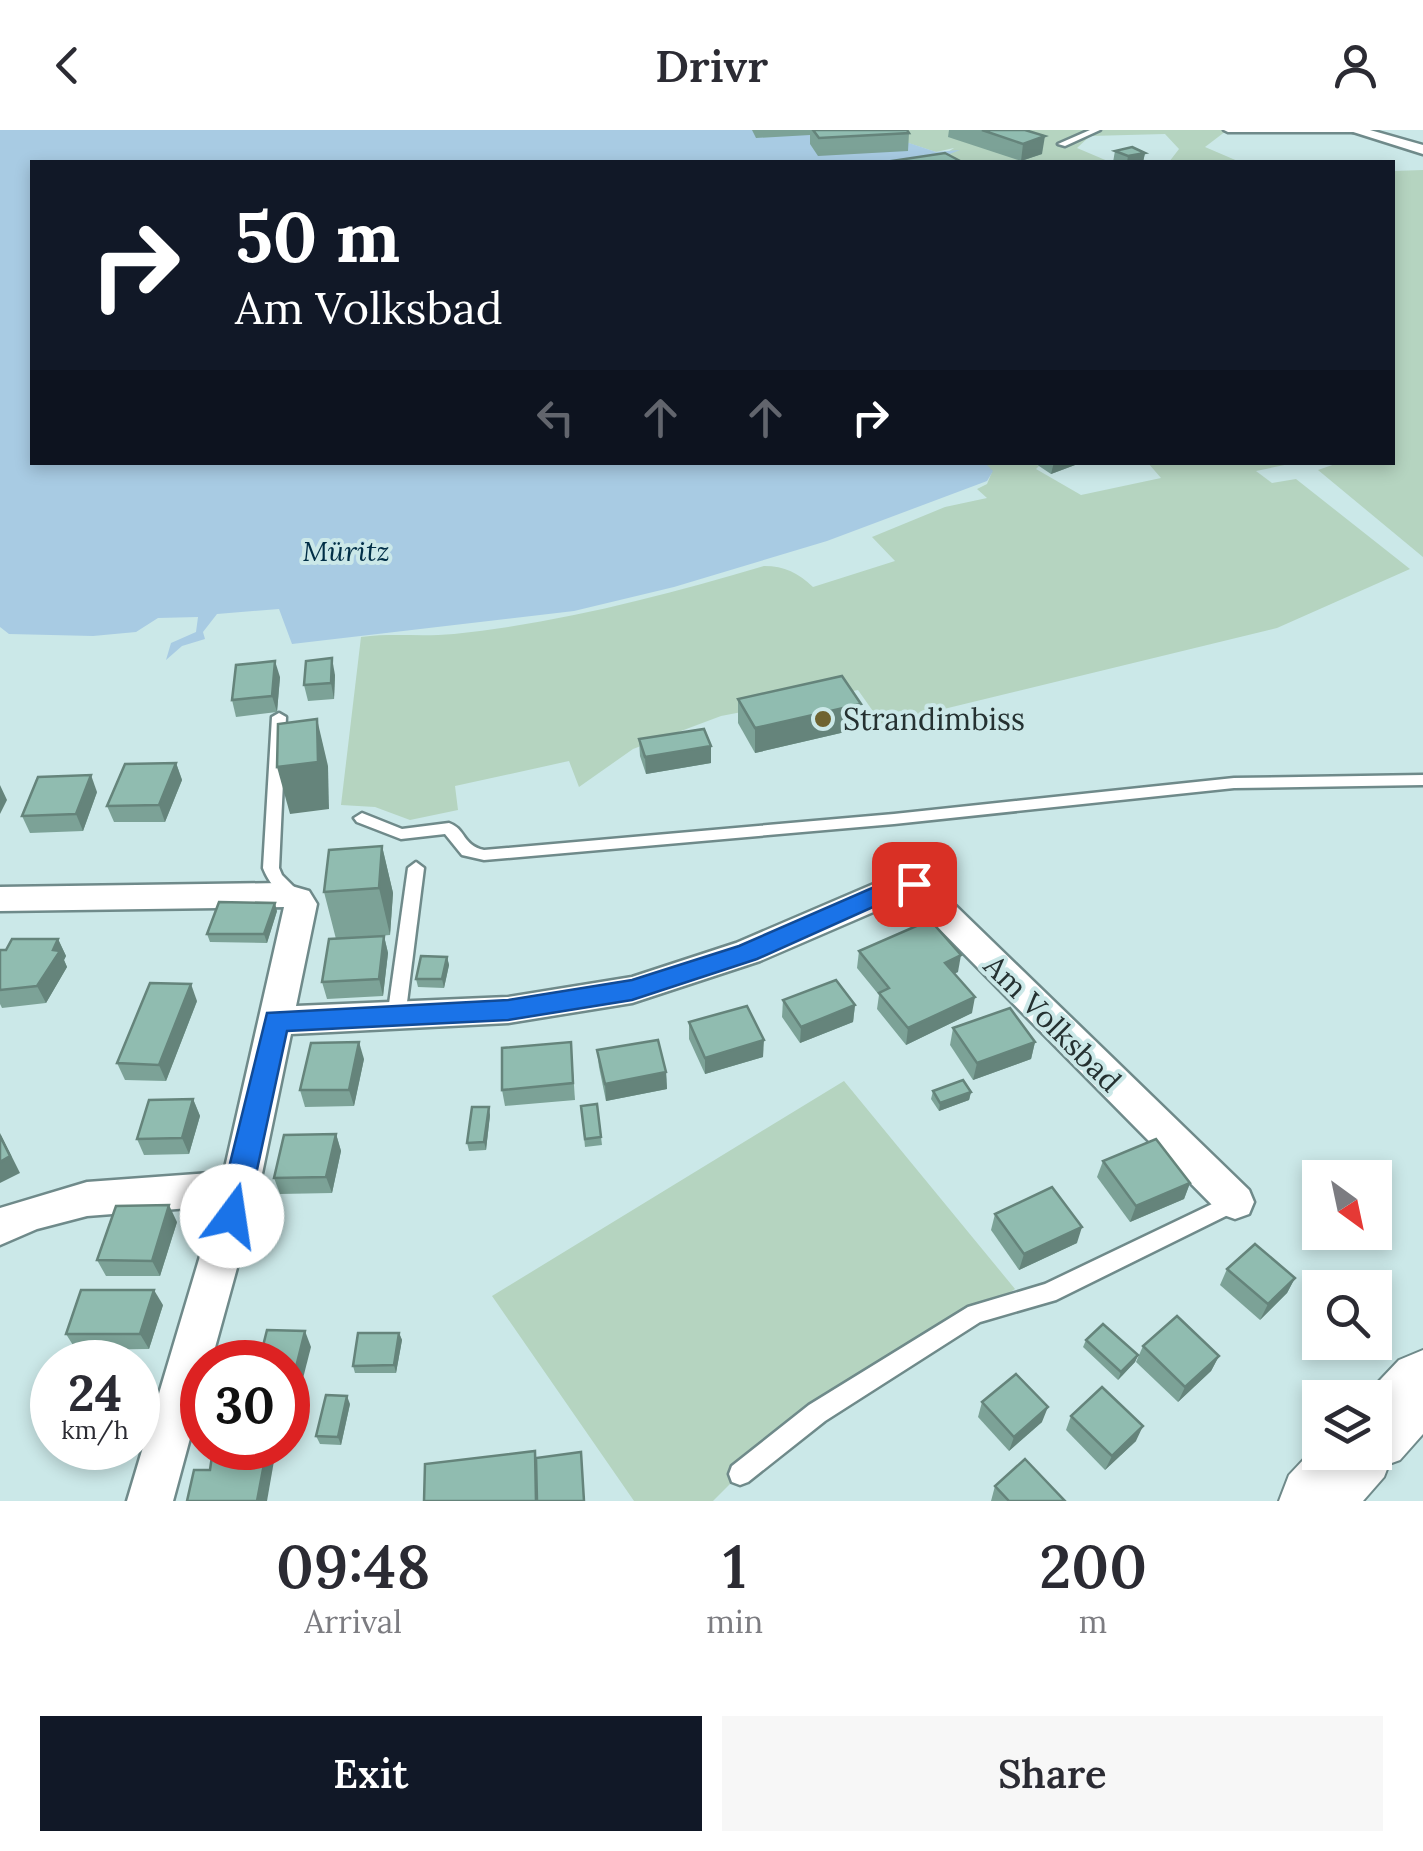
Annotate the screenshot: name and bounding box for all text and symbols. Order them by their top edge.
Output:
text: Drivr [655,37,768,94]
icon: back [40,38,95,93]
icon: person [1328,38,1383,93]
text: 50 m [235,192,400,281]
icon: right [70,200,200,330]
text: Am Volksbad [235,279,503,336]
icon: left [528,390,583,445]
icon: ahead [633,390,688,445]
icon: ahead [738,390,793,445]
icon: right [843,390,898,445]
water label: Müritz [302,533,390,569]
place label: Strandimbiss [843,700,1025,738]
marker: Strandimbiss [812,708,834,730]
pin [872,842,957,927]
icon: arrive [887,857,942,912]
street label: Am Volksbad [976,946,1130,1100]
north arrow [1302,1160,1392,1250]
map controls [1302,1160,1392,1470]
position arrow [180,1164,284,1268]
button: search [1302,1270,1392,1360]
speed limit sign: 30 [180,1340,310,1470]
text: 24 [68,1361,122,1425]
button: layers [1302,1380,1392,1470]
text: km/h [61,1414,129,1446]
text: 09:48 [276,1528,430,1604]
text: 1 [723,1528,747,1604]
text: 200 [1039,1528,1147,1604]
text: Arrival [304,1601,402,1642]
text: min [706,1601,763,1642]
text: m [1079,1601,1107,1642]
button: Exit [40,1716,702,1831]
button: Share [722,1716,1383,1831]

